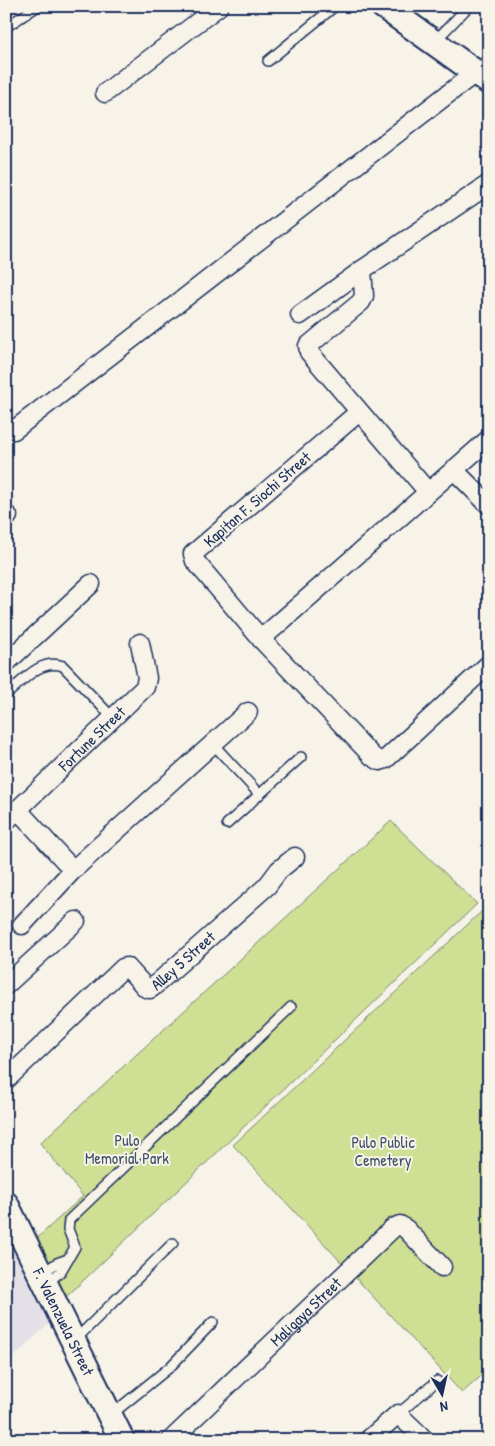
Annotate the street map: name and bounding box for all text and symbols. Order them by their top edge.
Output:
street label: Kapitan F. Siochi Street [199,446,316,552]
street label: Fortune Street [53,701,130,777]
street label: Alley 5 Street [146,926,220,995]
park label: Pulo Memorial Park [85,1129,169,1169]
park label: Pulo Public Cemetery [351,1131,415,1171]
street label: F. Valenzuela Street [28,1263,100,1380]
street label: Maligaya Street [265,1272,346,1351]
north arrow [418,1368,468,1418]
text: N [438,1397,449,1417]

